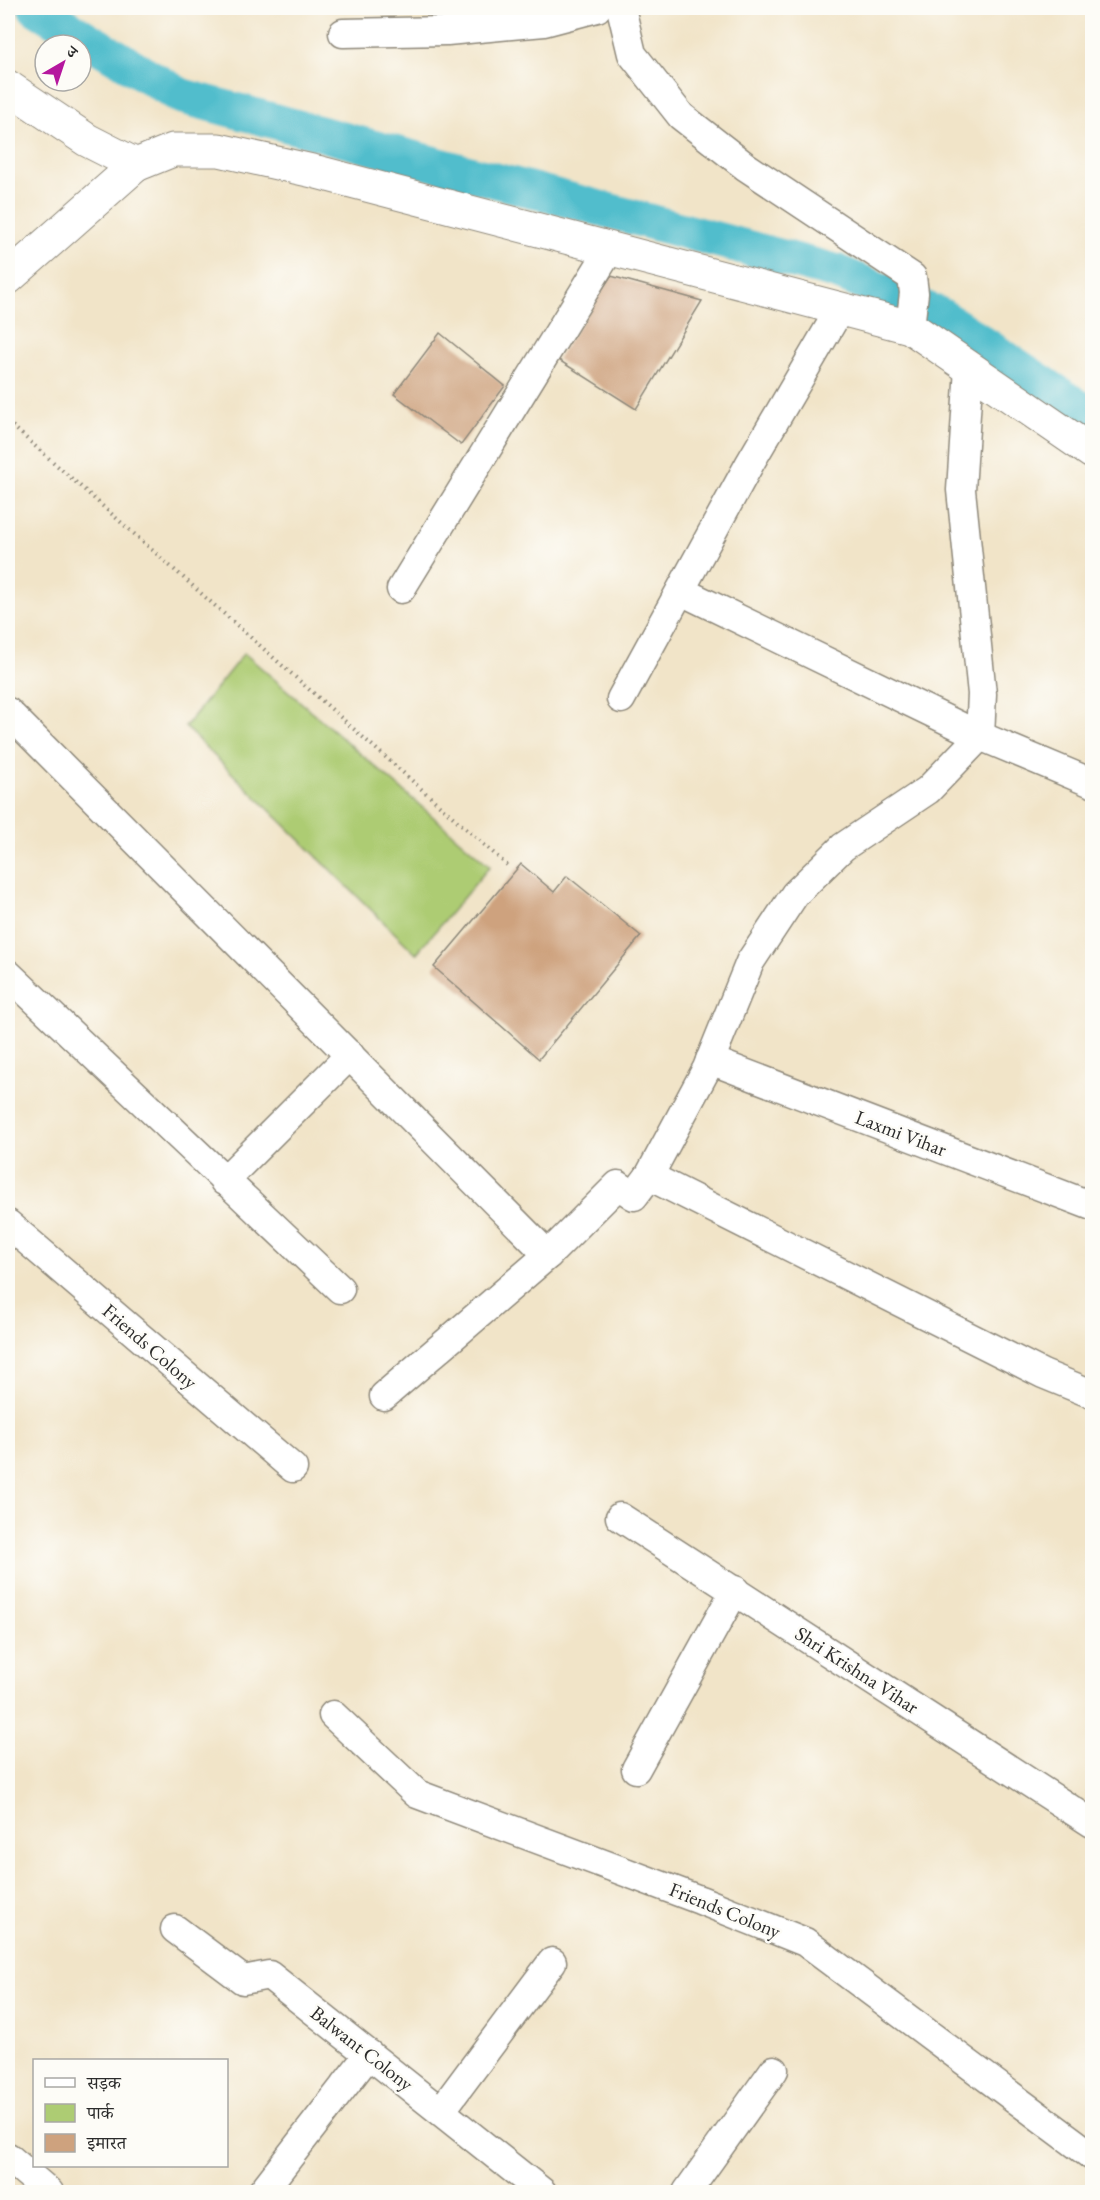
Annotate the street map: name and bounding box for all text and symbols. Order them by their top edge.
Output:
north arrow [33,33,93,93]
text: उ [62,40,83,64]
street label: Laxmi Vihar [852,1104,951,1162]
street label: Friends Colony [97,1298,203,1395]
street label: Shri Krishna Vihar [790,1620,924,1720]
street label: Friends Colony [666,1876,785,1944]
street label: Balwant Colony [305,2000,419,2096]
legend [33,2059,228,2167]
text: सड़क [86,2071,122,2094]
text: पार्क [86,2101,115,2124]
text: इमारत [86,2131,127,2154]

